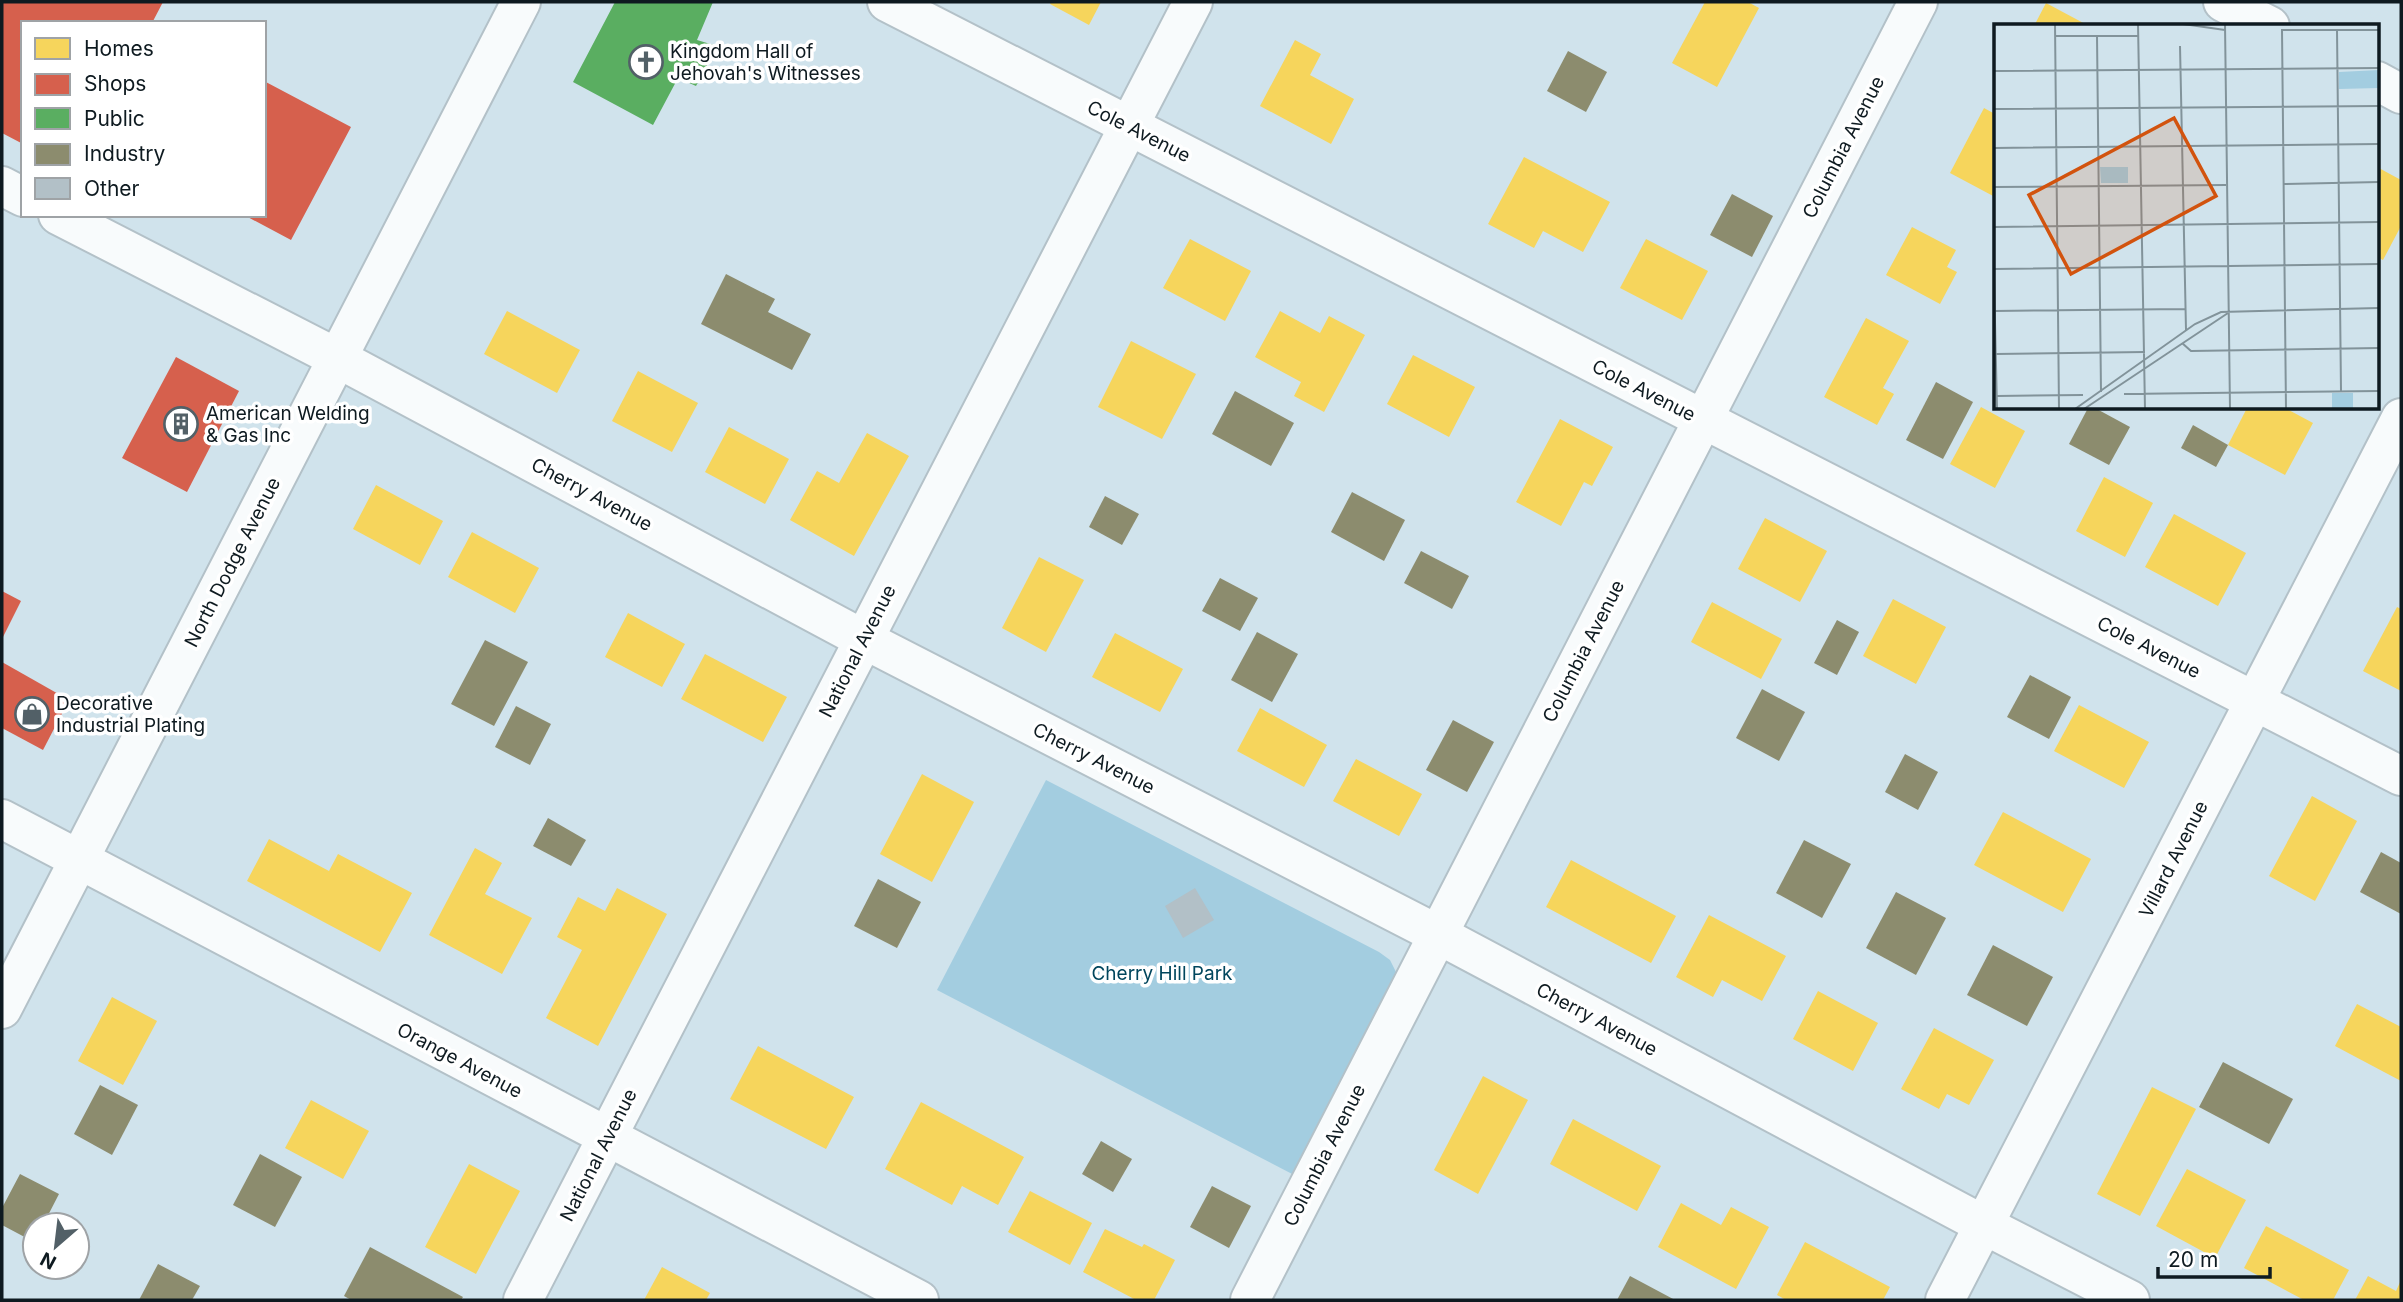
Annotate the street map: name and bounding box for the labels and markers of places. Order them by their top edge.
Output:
place label: Kingdom Hall of Jehovah's Witnesses [670,40,861,85]
church icon: Kingdom Hall of Jehovah's Witnesses [627,43,665,81]
place label: American Welding & Gas Inc [206,402,370,447]
building icon: American Welding & Gas Inc [162,405,200,443]
place label: Decorative Industrial Plating [56,692,205,737]
shop icon: Decorative Industrial Plating [13,695,51,733]

